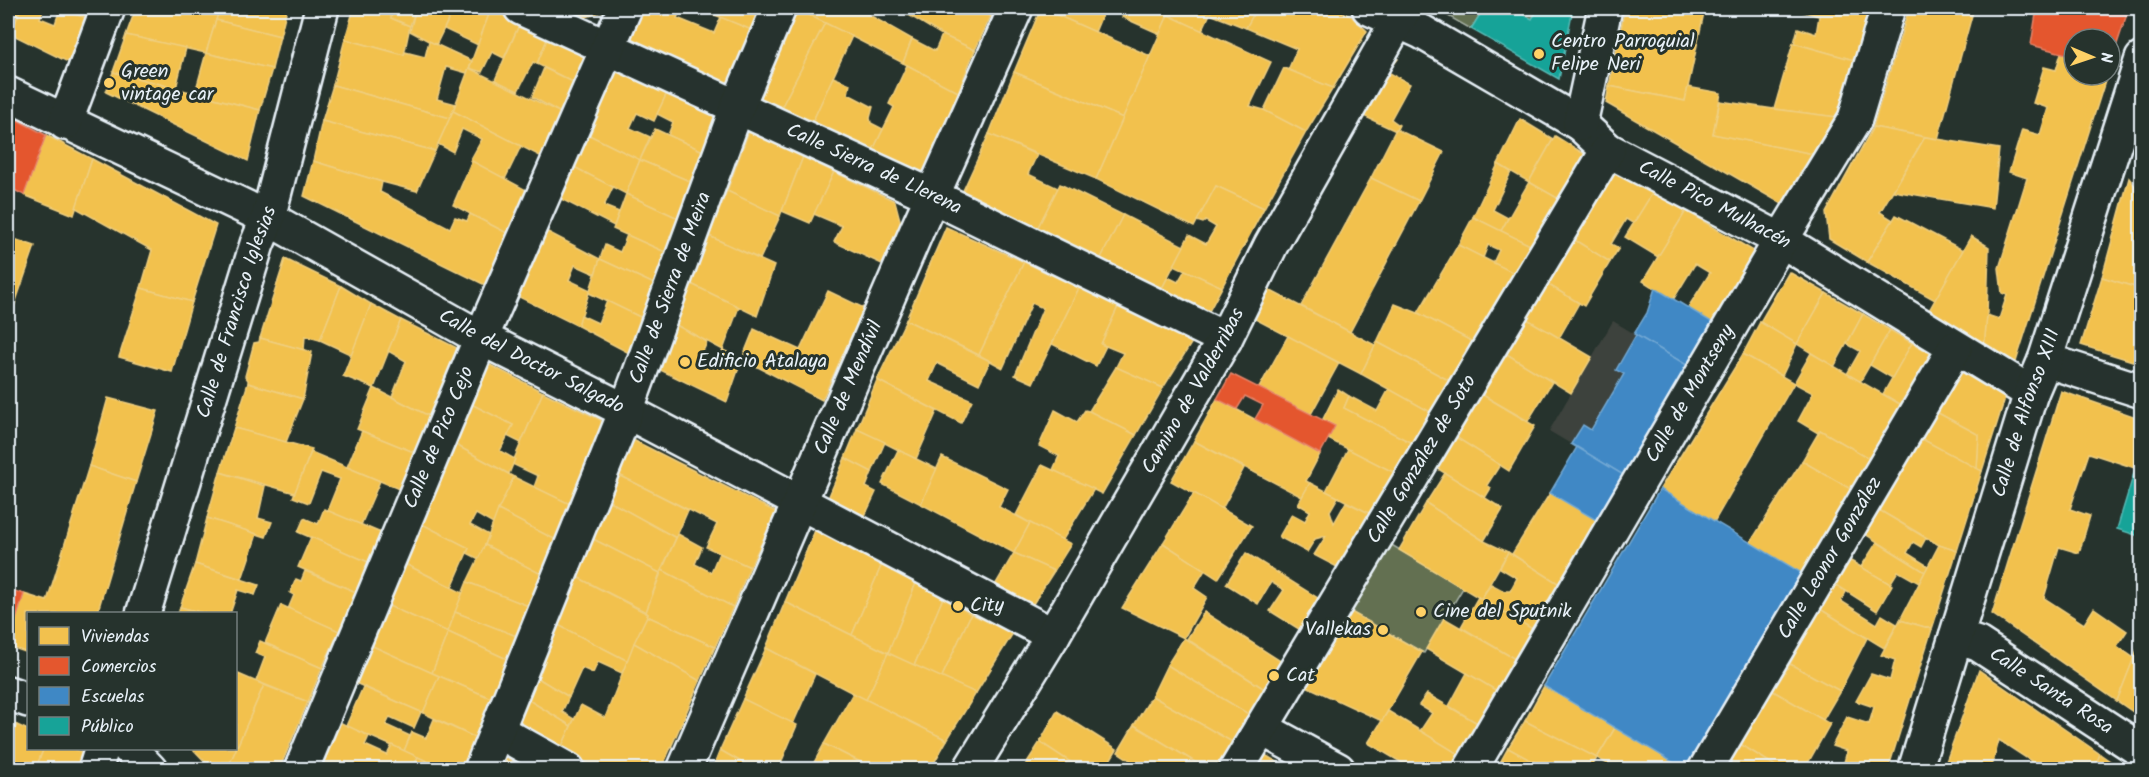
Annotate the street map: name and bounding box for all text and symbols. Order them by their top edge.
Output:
place label: Centro Parroquial Felipe Neri [1551,26,1695,81]
north arrow [2062,27,2122,87]
marker: Centro Parroquial Felipe Neri [1532,47,1546,61]
text: N [2093,52,2118,63]
place label: Green vintage car [121,56,215,111]
marker: Green vintage car [102,76,116,90]
street label: Calle Sierra de Llerena [780,115,967,224]
street label: Calle Pico Mulhacén [1632,152,1797,258]
street label: Calle de Sierra de Meira [621,187,721,389]
street label: Calle de Francisco Iglesias [188,203,286,423]
street label: Calle del Doctor Salgado [432,301,629,423]
street label: Camino de Valderribas [1134,302,1254,481]
street label: Calle de Mendívil [806,316,892,460]
street label: Calle de Montseny [1637,318,1744,469]
street label: Calle de Alfonso XIII [1984,325,2070,501]
place label: Edificio Atalaya [697,346,827,378]
marker: Edificio Atalaya [678,355,692,369]
street label: Calle de Pico Cejo [395,361,483,514]
street label: Calle González de Soto [1359,369,1486,550]
street label: Calle Leonor González [1770,471,1891,646]
place label: City [970,590,1004,622]
place label: Cine del Sputnik [1433,596,1572,628]
marker: City [951,599,965,613]
marker: Cine del Sputnik [1414,605,1428,619]
legend [27,612,237,750]
place label: Vallekas [1305,614,1371,646]
text: Viviendas [81,623,150,652]
marker: Vallekas [1376,623,1390,637]
street label: Calle Santa Rosa [1982,639,2119,744]
text: Comercios [81,653,157,682]
place label: Cat [1286,660,1315,692]
marker: Cat [1267,669,1281,683]
text: Escuelas [81,683,145,712]
text: Público [81,713,134,742]

